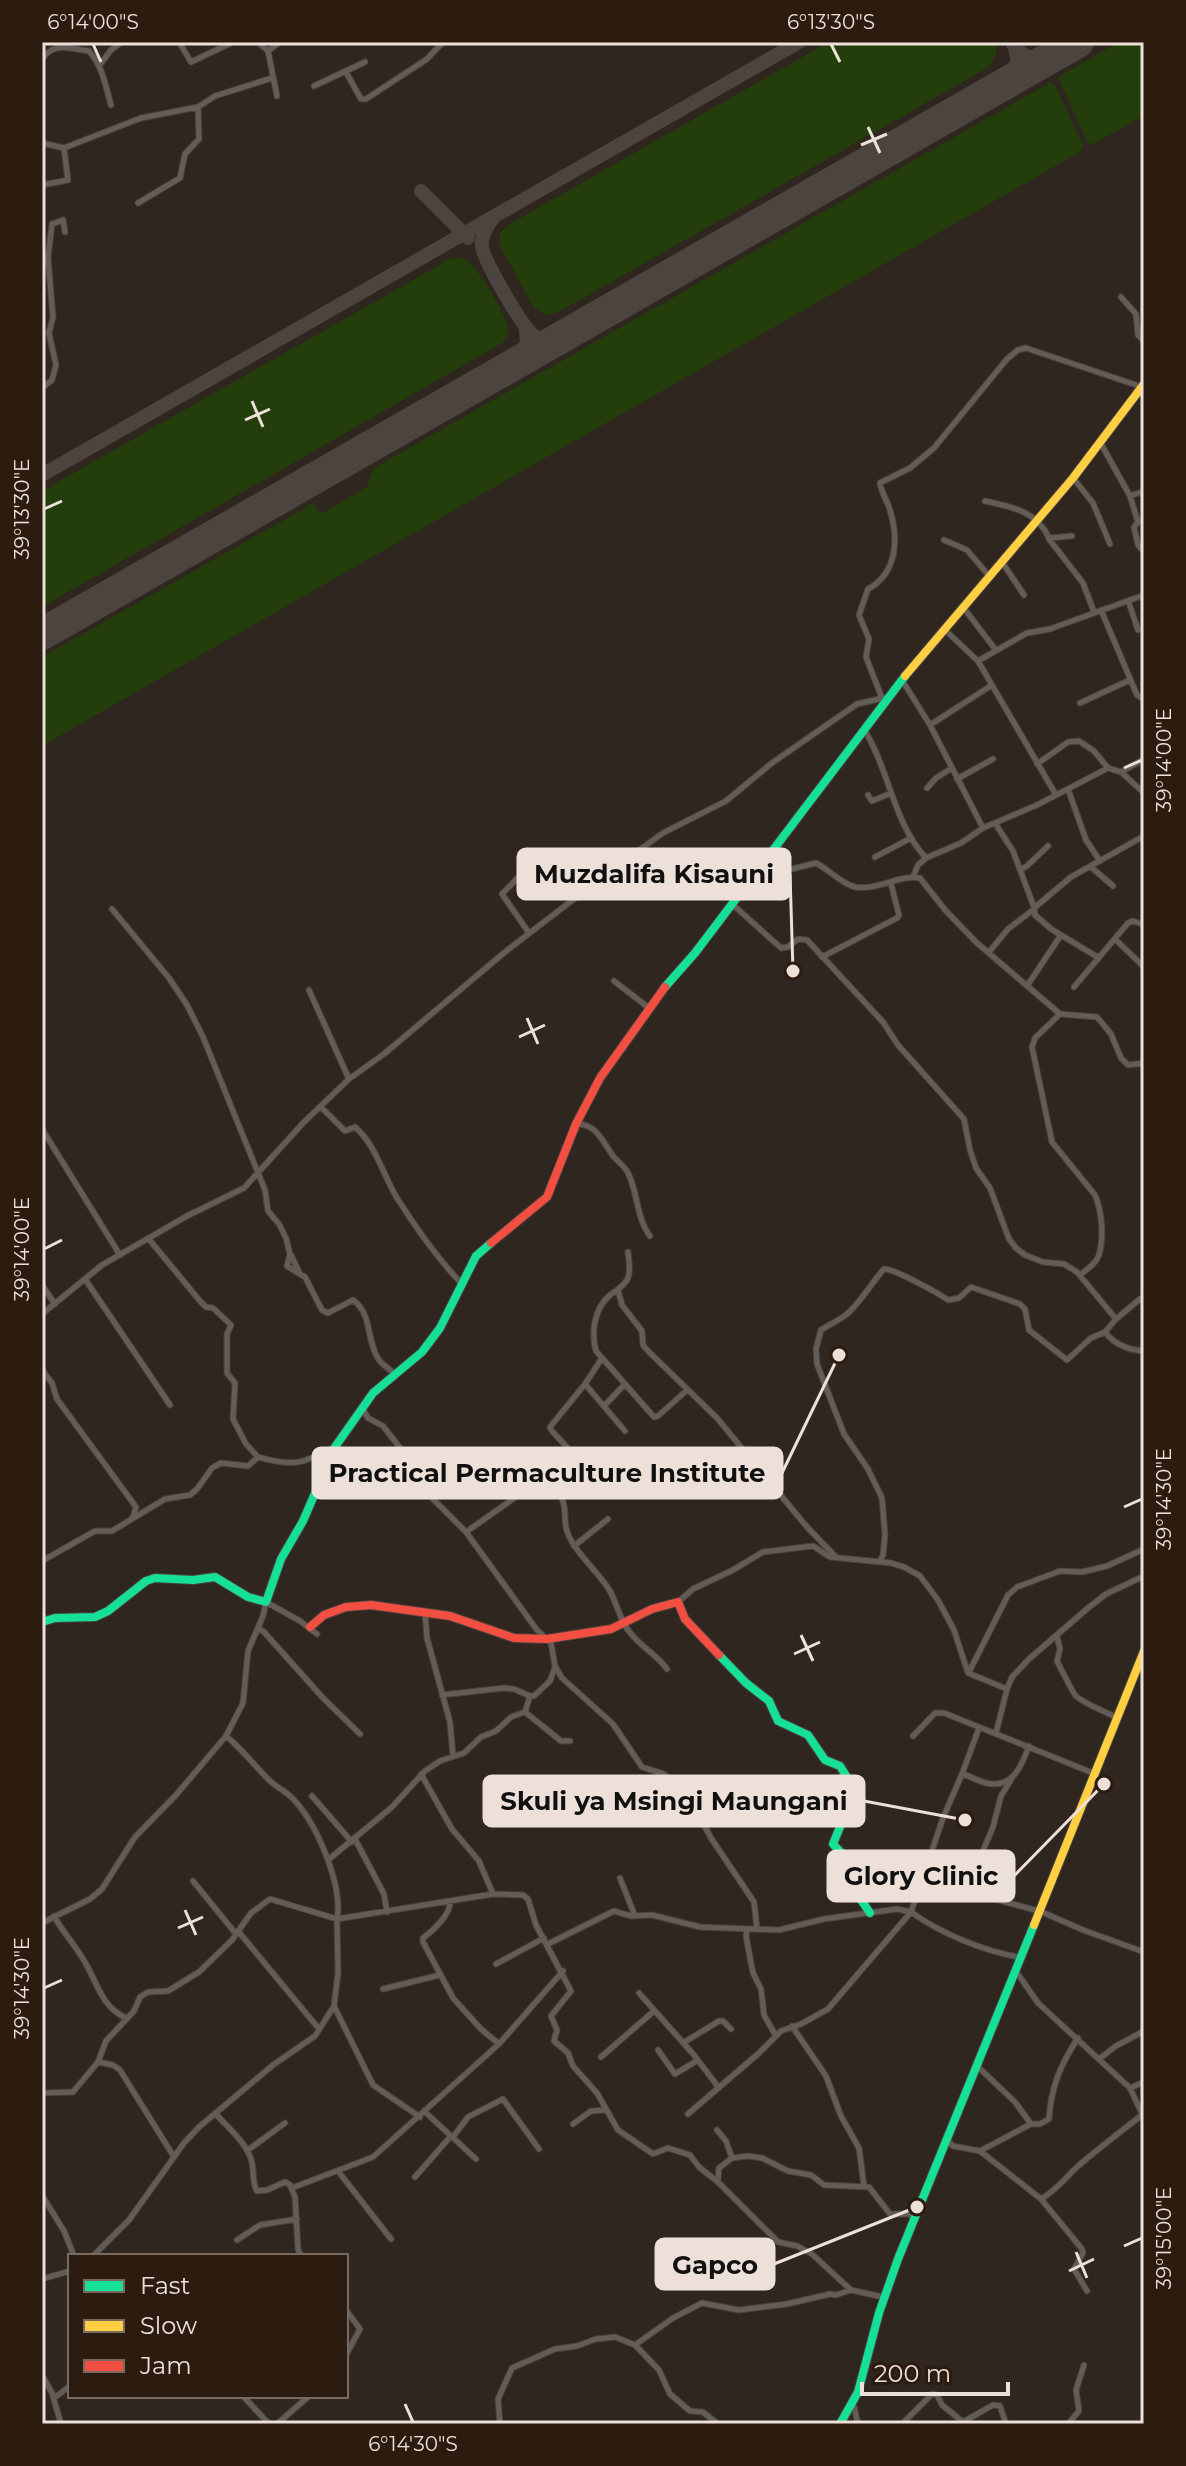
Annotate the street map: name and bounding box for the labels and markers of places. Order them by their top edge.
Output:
callout: Muzdalifa Kisauni [518,849,790,899]
callout: Practical Permaculture Institute [313,1448,782,1498]
callout: Skuli ya Msingi Maungani [484,1776,864,1826]
callout: Glory Clinic [828,1851,1014,1901]
callout: Gapco [656,2239,774,2289]

